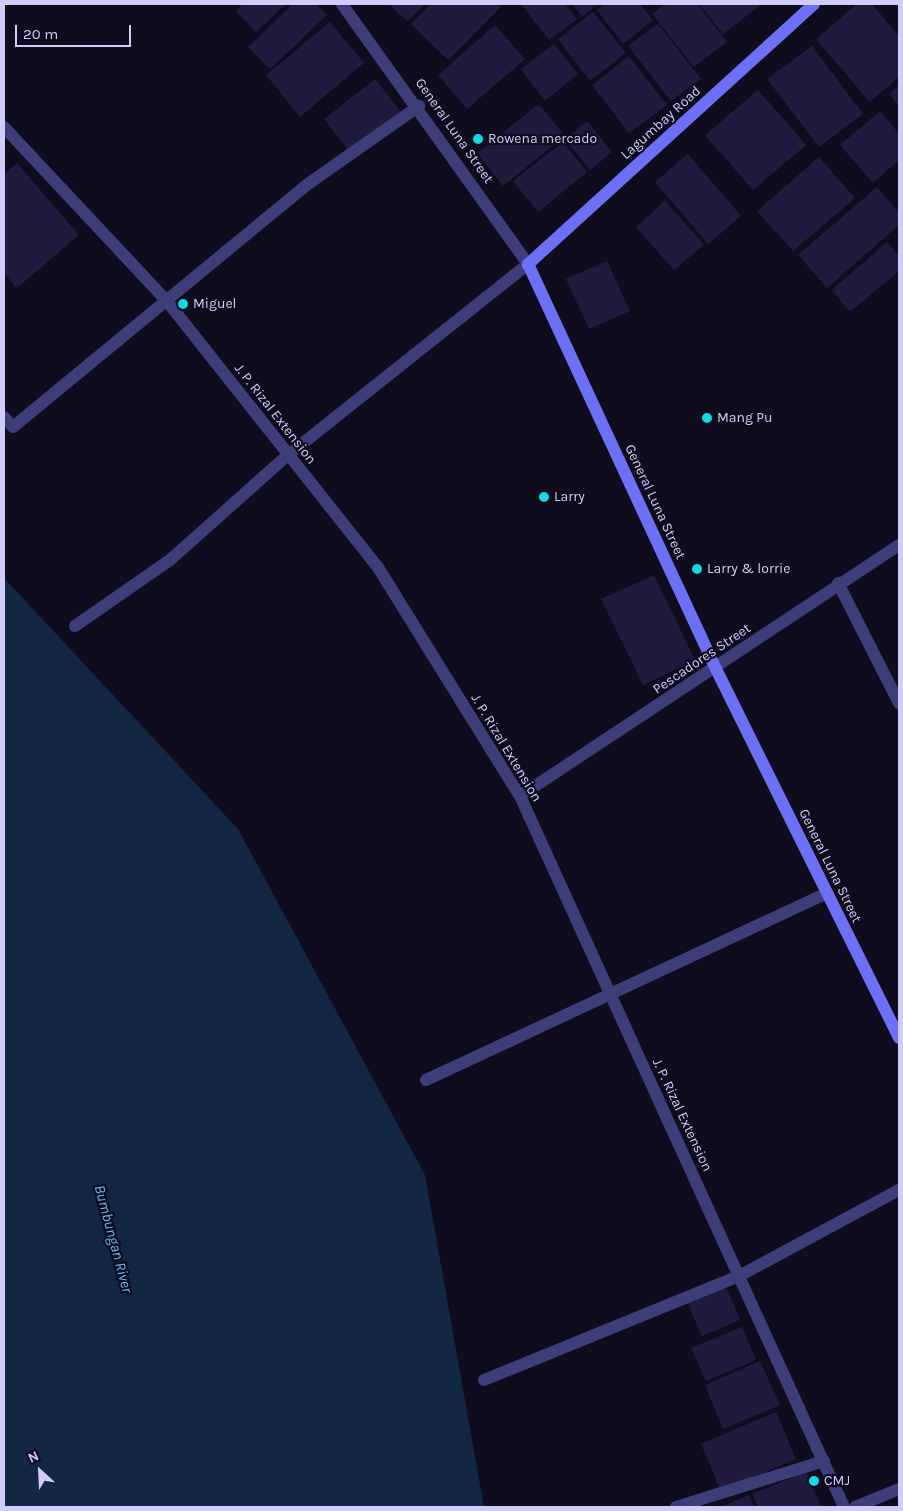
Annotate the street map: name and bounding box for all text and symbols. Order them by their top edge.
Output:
scale bar [18,15,134,47]
text: 20 m [23,25,58,43]
street label: General Luna Street [411,75,497,187]
street label: Lagumbay Road [618,83,704,163]
place label: Rowena mercado [488,131,597,147]
marker: Rowena mercado [472,133,484,145]
place label: Miguel [193,296,237,312]
marker: Miguel [177,298,189,310]
street label: J. P. Rizal Extension [231,360,319,468]
place label: Mang Pu [717,410,772,426]
marker: Mang Pu [701,412,713,424]
street label: General Luna Street [621,442,689,562]
place label: Larry [554,489,585,505]
marker: Larry [538,491,550,503]
place label: Larry & lorrie [707,561,790,577]
marker: Larry & lorrie [691,563,703,575]
street label: Pescadores Street [650,620,754,698]
street label: J. P. Rizal Extension [467,691,545,805]
street label: General Luna Street [795,806,865,926]
street label: J. P. Rizal Extension [648,1056,716,1174]
water label: Bumbungan River [90,1183,136,1295]
north arrow [15,1446,65,1496]
text: N [25,1447,42,1467]
place label: CMJ [824,1473,850,1489]
marker: CMJ [808,1475,820,1487]

